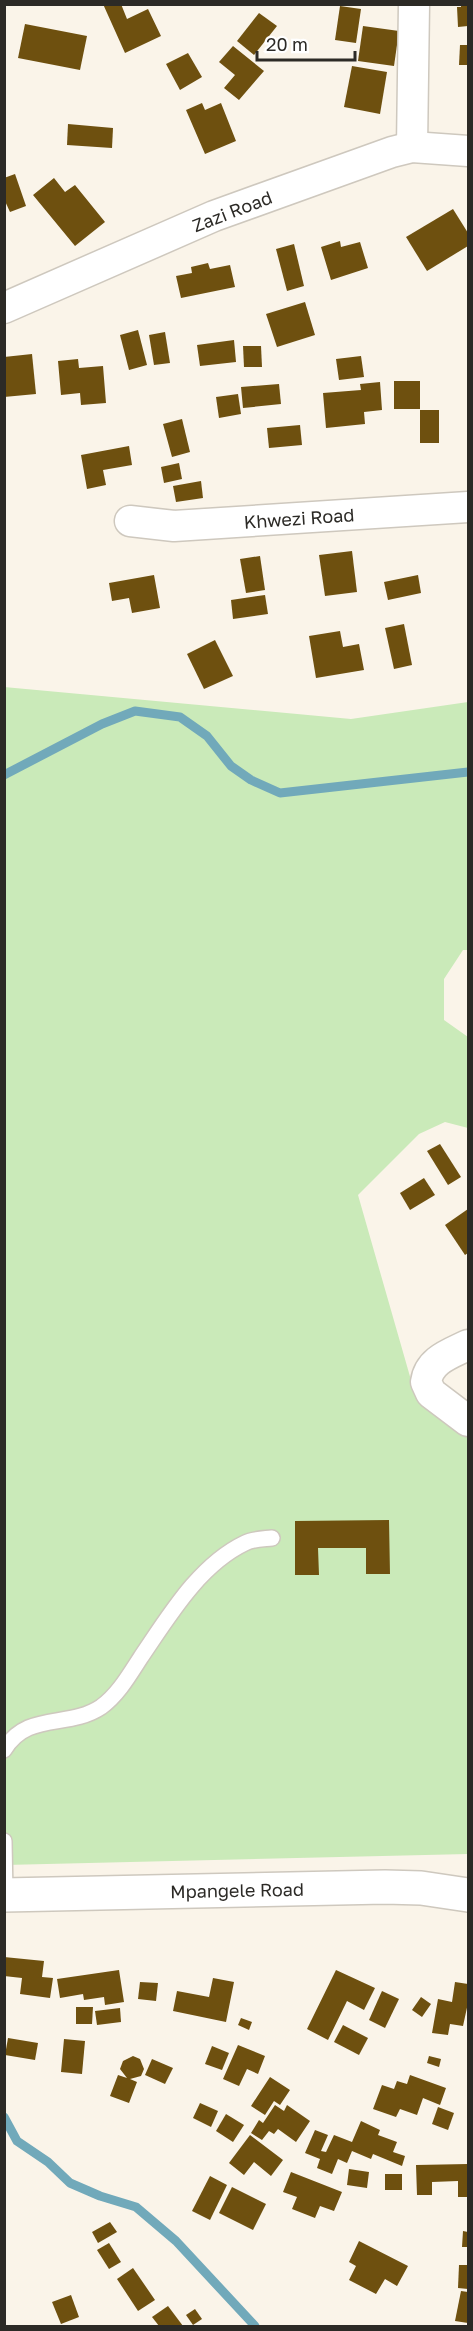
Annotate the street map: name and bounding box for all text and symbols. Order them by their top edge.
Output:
scale bar [257,24,354,62]
text: 20 m [266,33,308,55]
street label: Zazi Road [189,186,275,236]
street label: Khwezi Road [243,503,355,533]
street label: Mpangele Road [170,1878,304,1902]

